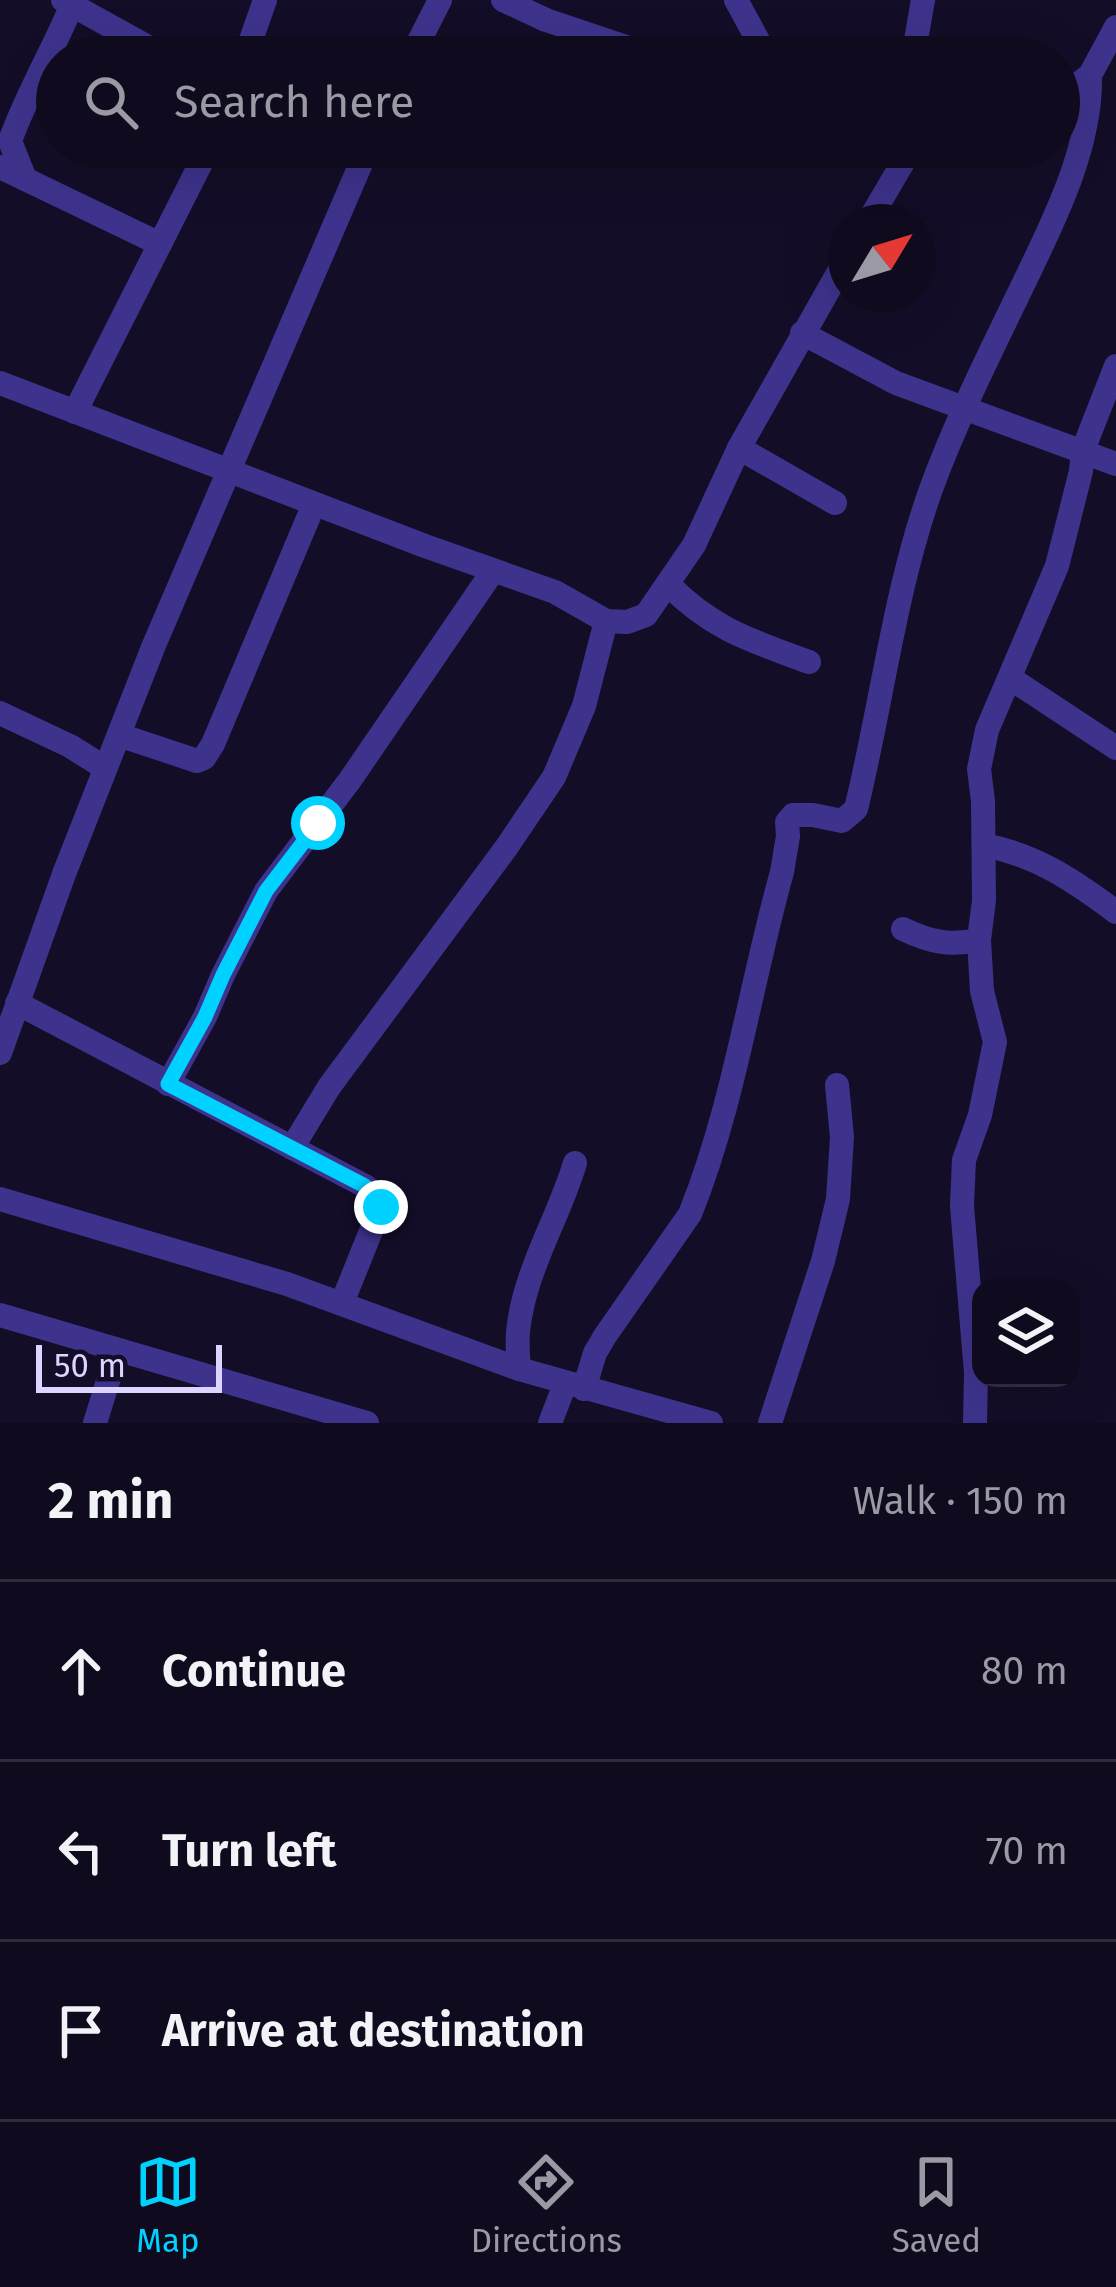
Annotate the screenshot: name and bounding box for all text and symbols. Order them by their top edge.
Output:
search box [36,36,1080,168]
icon: search [78,69,144,135]
text: Search here [174,75,414,129]
north arrow [828,204,936,312]
route start [291,796,345,850]
route end [354,1180,408,1234]
map controls [972,1279,1080,1387]
button: layers [972,1279,1080,1387]
scale bar [36,1339,222,1392]
text: 50 m [54,1346,126,1386]
text: 2 min [48,1470,173,1532]
text: Walk · 150 m [853,1478,1068,1524]
icon: ahead [48,1638,114,1704]
text: Continue [162,1644,346,1698]
text: 80 m [981,1648,1068,1694]
icon: left [48,1818,114,1884]
text: Turn left [162,1824,336,1878]
text: 70 m [986,1828,1068,1874]
icon: arrive [48,1998,114,2064]
text: Arrive at destination [162,2004,585,2058]
tab: Map [135,2149,201,2261]
tab: Directions [471,2149,622,2261]
tab: Saved [892,2149,981,2261]

